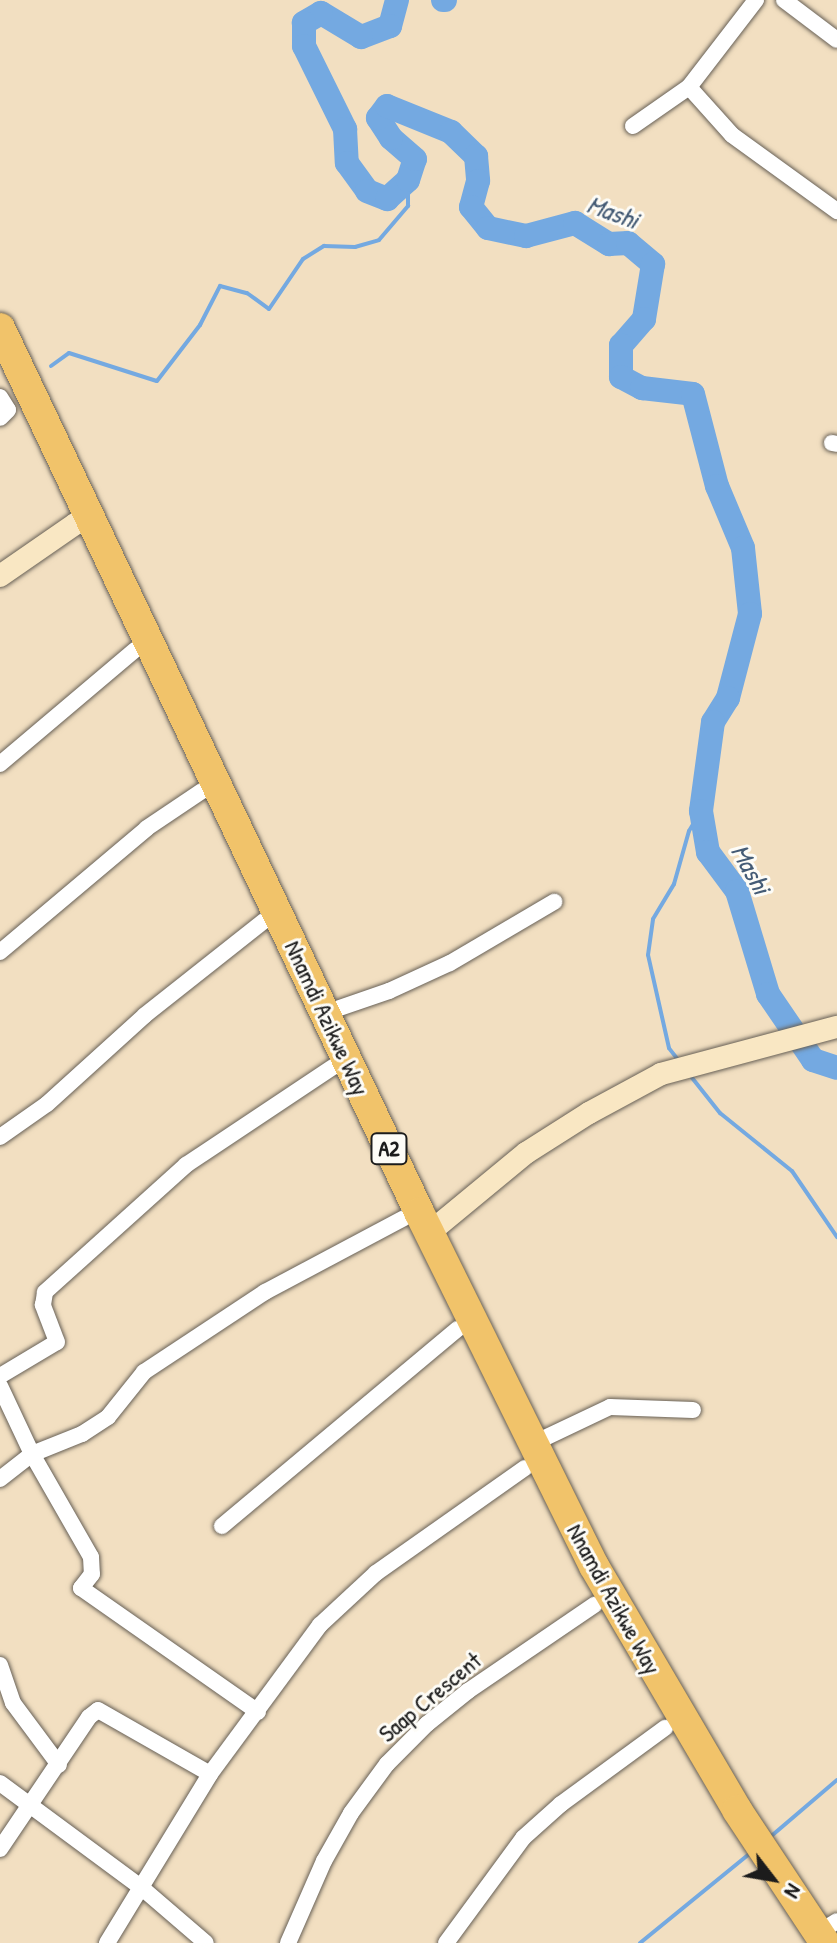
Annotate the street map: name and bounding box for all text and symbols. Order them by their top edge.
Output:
water label: Mashi [583,188,643,236]
water label: Mashi [725,839,777,899]
street label: Nnamdi Azikwe Way [279,936,375,1100]
road number: A2 [369,1131,409,1167]
street label: Nnamdi Azikwe Way [561,1519,667,1679]
street label: Saap Crescent [373,1646,487,1748]
north arrow [733,1839,813,1919]
text: N [778,1879,809,1904]

